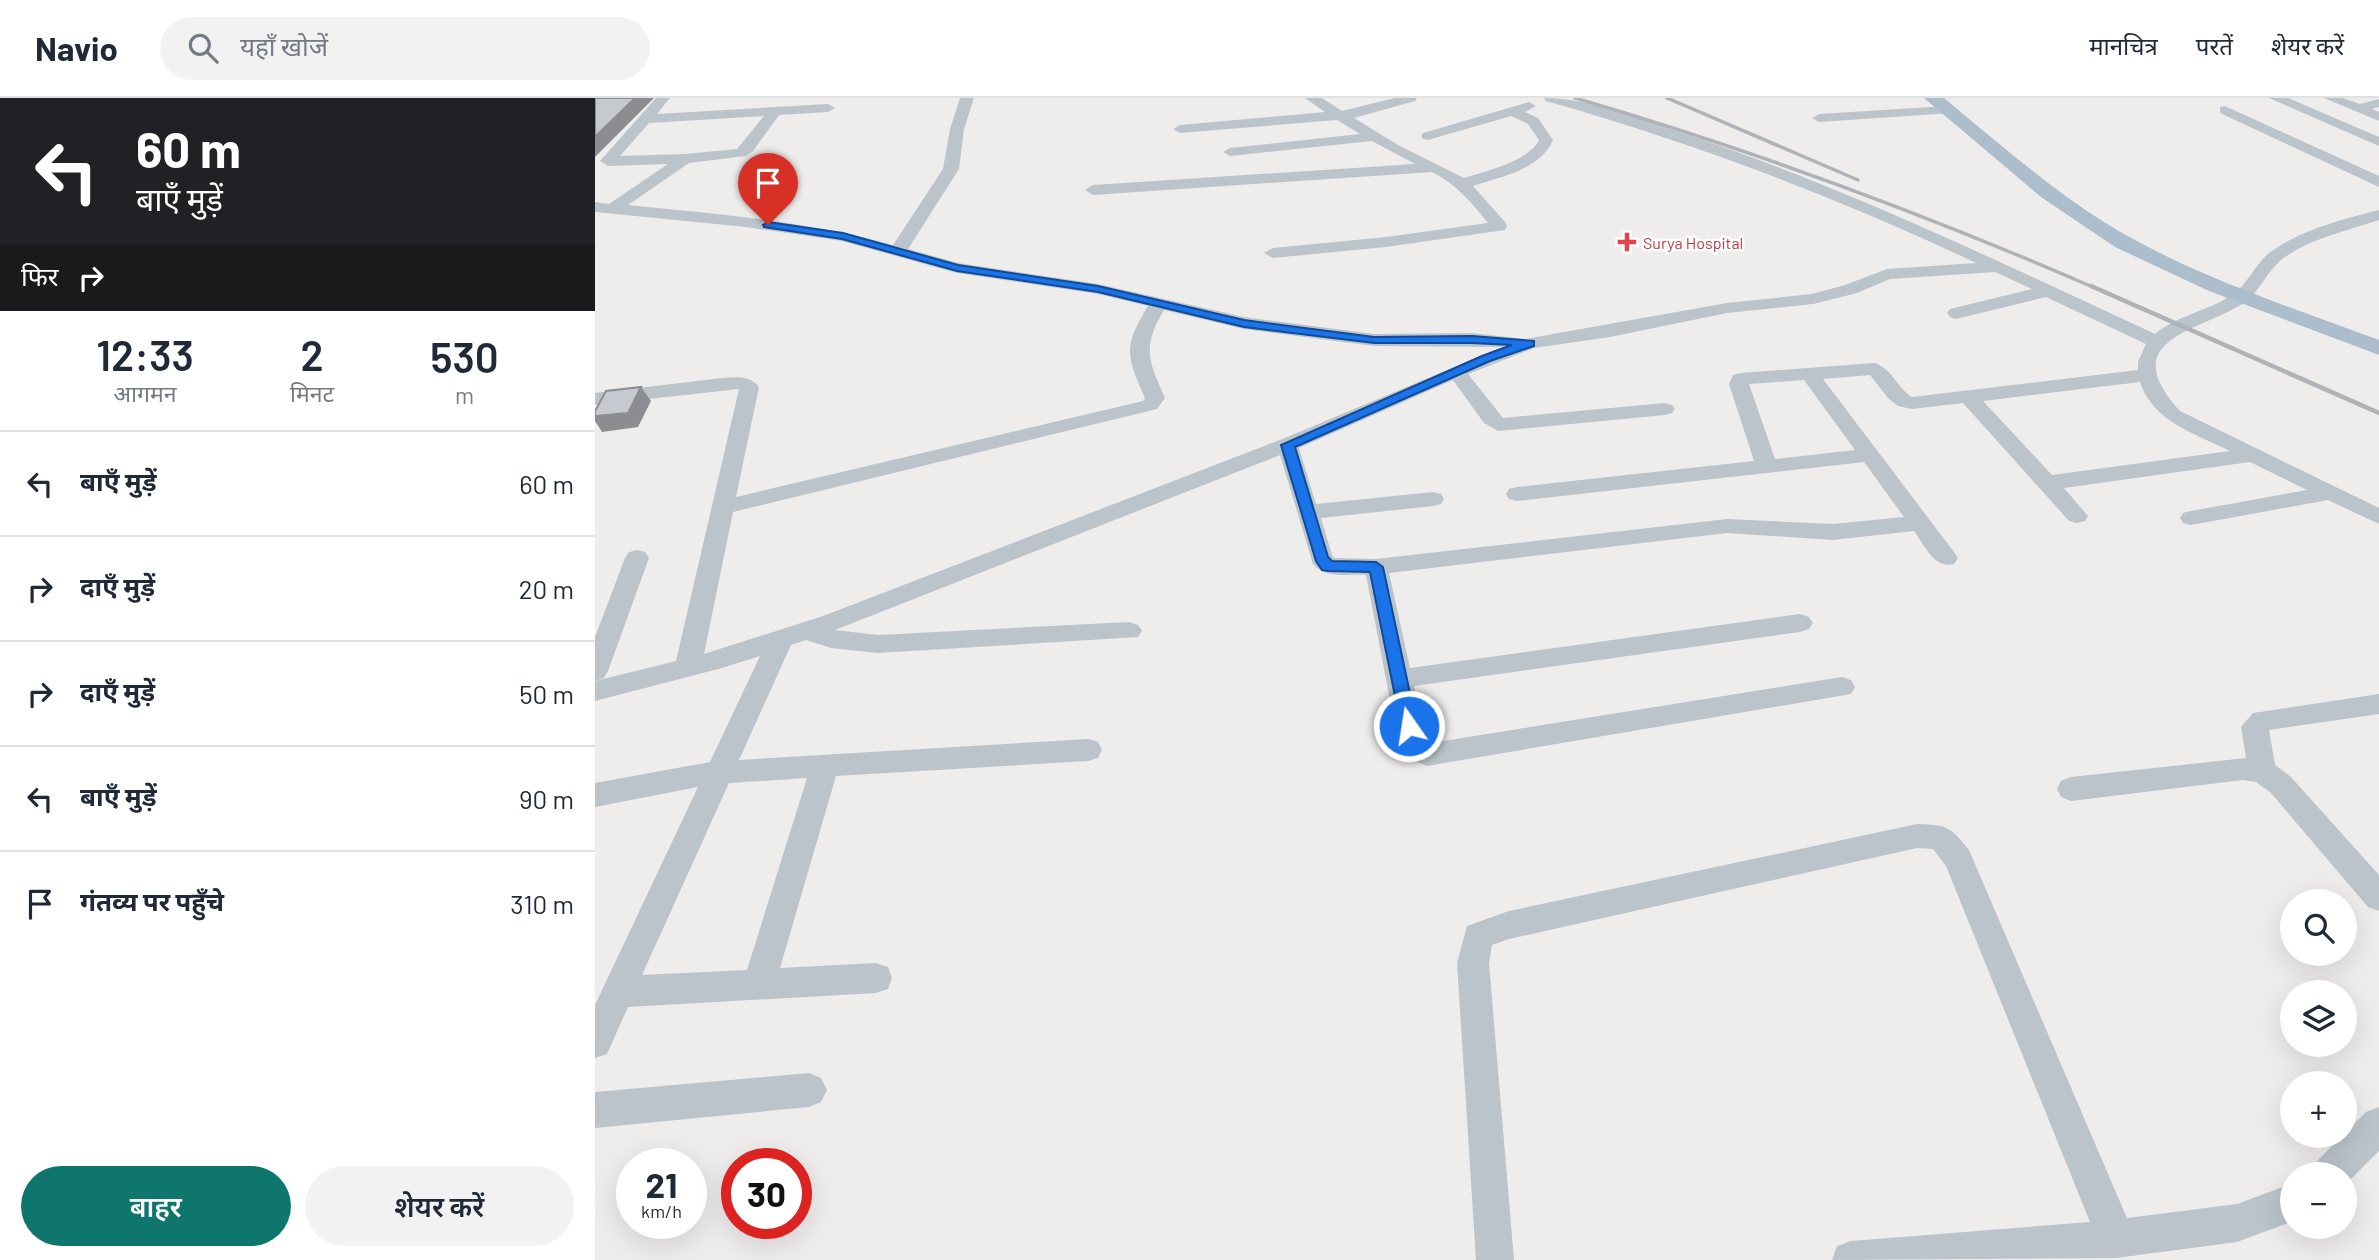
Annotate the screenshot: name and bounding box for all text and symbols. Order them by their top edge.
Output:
search box [160,17,650,80]
text: Navio [35,28,118,68]
icon: search [184,29,222,67]
text: यहाँ खोजें [240,30,328,61]
text: मानचित्र [2089,31,2158,60]
text: परतें [2196,31,2233,60]
text: शेयर करें [2271,31,2344,60]
text: 60 m [136,119,241,178]
icon: left [21,126,112,217]
pin [738,153,798,225]
icon: arrive [749,164,787,202]
text: बाएँ मुड़ें [136,179,223,217]
marker: Surya Hospital [1617,232,1637,252]
place label: Surya Hospital [1643,233,1743,252]
icon: right [72,259,110,297]
text: फिर [21,260,58,291]
text: 12:33 [96,329,194,379]
text: 2 [300,329,324,379]
text: 530 [430,331,499,381]
text: आगमन [114,379,176,407]
text: मिनट [290,379,334,407]
text: m [455,381,474,409]
icon: left [21,465,59,503]
text: बाएँ मुड़ें [80,465,157,496]
text: 60 m [519,468,574,499]
icon: right [21,570,59,608]
text: दाएँ मुड़ें [80,570,155,601]
text: 20 m [519,573,574,604]
icon: right [21,675,59,713]
text: दाएँ मुड़ें [80,675,155,706]
text: 50 m [519,678,574,709]
position arrow [1372,689,1446,763]
icon: left [21,780,59,818]
text: बाएँ मुड़ें [80,780,157,811]
text: 90 m [519,783,574,814]
icon: arrive [21,885,59,923]
text: गंतव्य पर पहुँचे [80,885,224,916]
text: 310 m [510,888,574,919]
map controls [2280,889,2357,1239]
button: search [2280,889,2357,966]
button: layers [2280,980,2357,1057]
button: + [2280,1071,2357,1148]
speed limit sign: 30 [721,1148,812,1239]
button: − [2280,1162,2357,1239]
text: 21 [646,1163,677,1205]
button: बाहर [21,1166,291,1246]
button: शेयर करें [305,1166,574,1246]
text: km/h [641,1200,682,1222]

